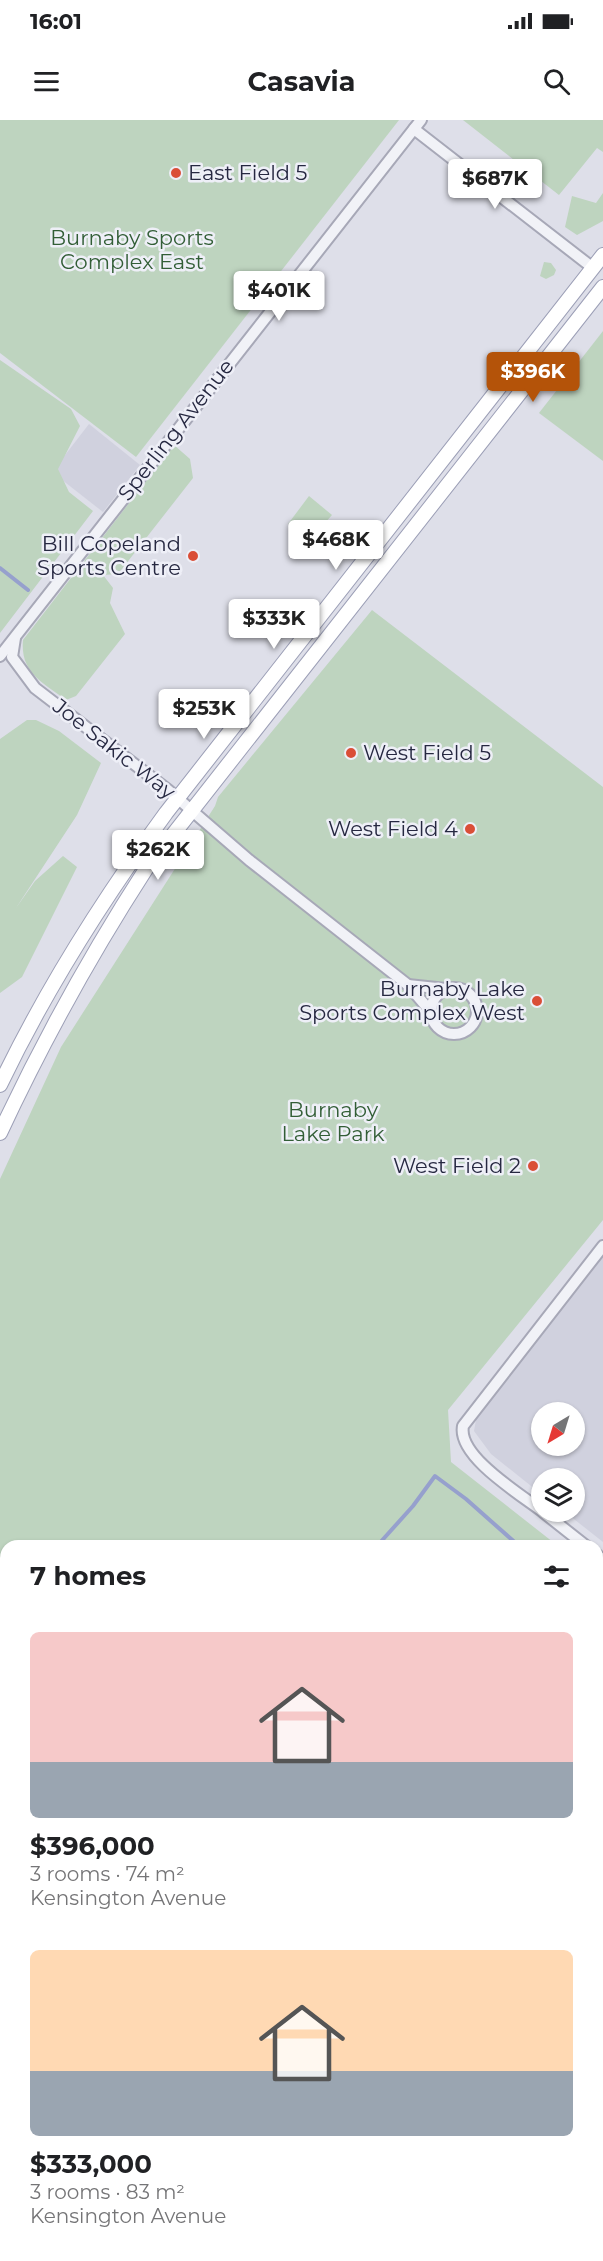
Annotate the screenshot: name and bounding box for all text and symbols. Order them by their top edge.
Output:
text: 16:01 [30,8,82,35]
icon: menu [30,65,63,98]
text: Casavia [248,65,355,98]
icon: search [540,65,573,98]
pin: $687K [453,159,537,210]
place label: East Field 5 [188,160,308,185]
marker: East Field 5 [169,166,183,180]
text: $687K [462,166,528,190]
park label: Burnaby Sports Complex East [50,225,214,274]
pin: $401K [237,271,321,322]
text: $401K [248,278,310,302]
pin: $396K [491,352,575,403]
street label: Sperling Avenue [113,354,239,505]
text: $396K [501,359,565,383]
pin: $468K [294,520,378,571]
text: $468K [302,527,370,551]
place label: Bill Copeland Sports Centre [37,531,181,580]
marker: Bill Copeland Sports Centre [186,549,200,563]
pin: $333K [232,599,316,650]
text: $333K [243,606,305,630]
pin: $253K [162,689,246,740]
street label: Joe Sakic Way [47,692,181,804]
text: $253K [173,696,236,720]
place label: West Field 5 [363,740,491,765]
marker: West Field 5 [344,746,358,760]
place label: West Field 4 [328,816,458,841]
marker: West Field 4 [463,822,477,836]
pin: $262K [116,830,200,881]
text: $262K [126,837,190,861]
place label: Burnaby Lake Sports Complex West [299,976,525,1025]
marker: Burnaby Lake Sports Complex West [530,994,544,1008]
park label: Burnaby Lake Park [281,1097,385,1146]
place label: West Field 2 [393,1153,521,1178]
marker: West Field 2 [526,1159,540,1173]
north arrow [531,1402,585,1456]
map controls [531,1402,585,1522]
button: layers [531,1468,585,1522]
text: 7 homes [30,1560,146,1592]
icon: filters [540,1560,573,1593]
icon: home [248,1671,356,1779]
text: $396,000 [30,1830,155,1862]
text: 3 rooms · 74 m² [30,1862,185,1886]
text: Kensington Avenue [30,1886,226,1910]
icon: home [248,1989,356,2097]
text: $333,000 [30,2148,152,2180]
text: 3 rooms · 83 m² [30,2180,185,2204]
text: Kensington Avenue [30,2204,226,2228]

